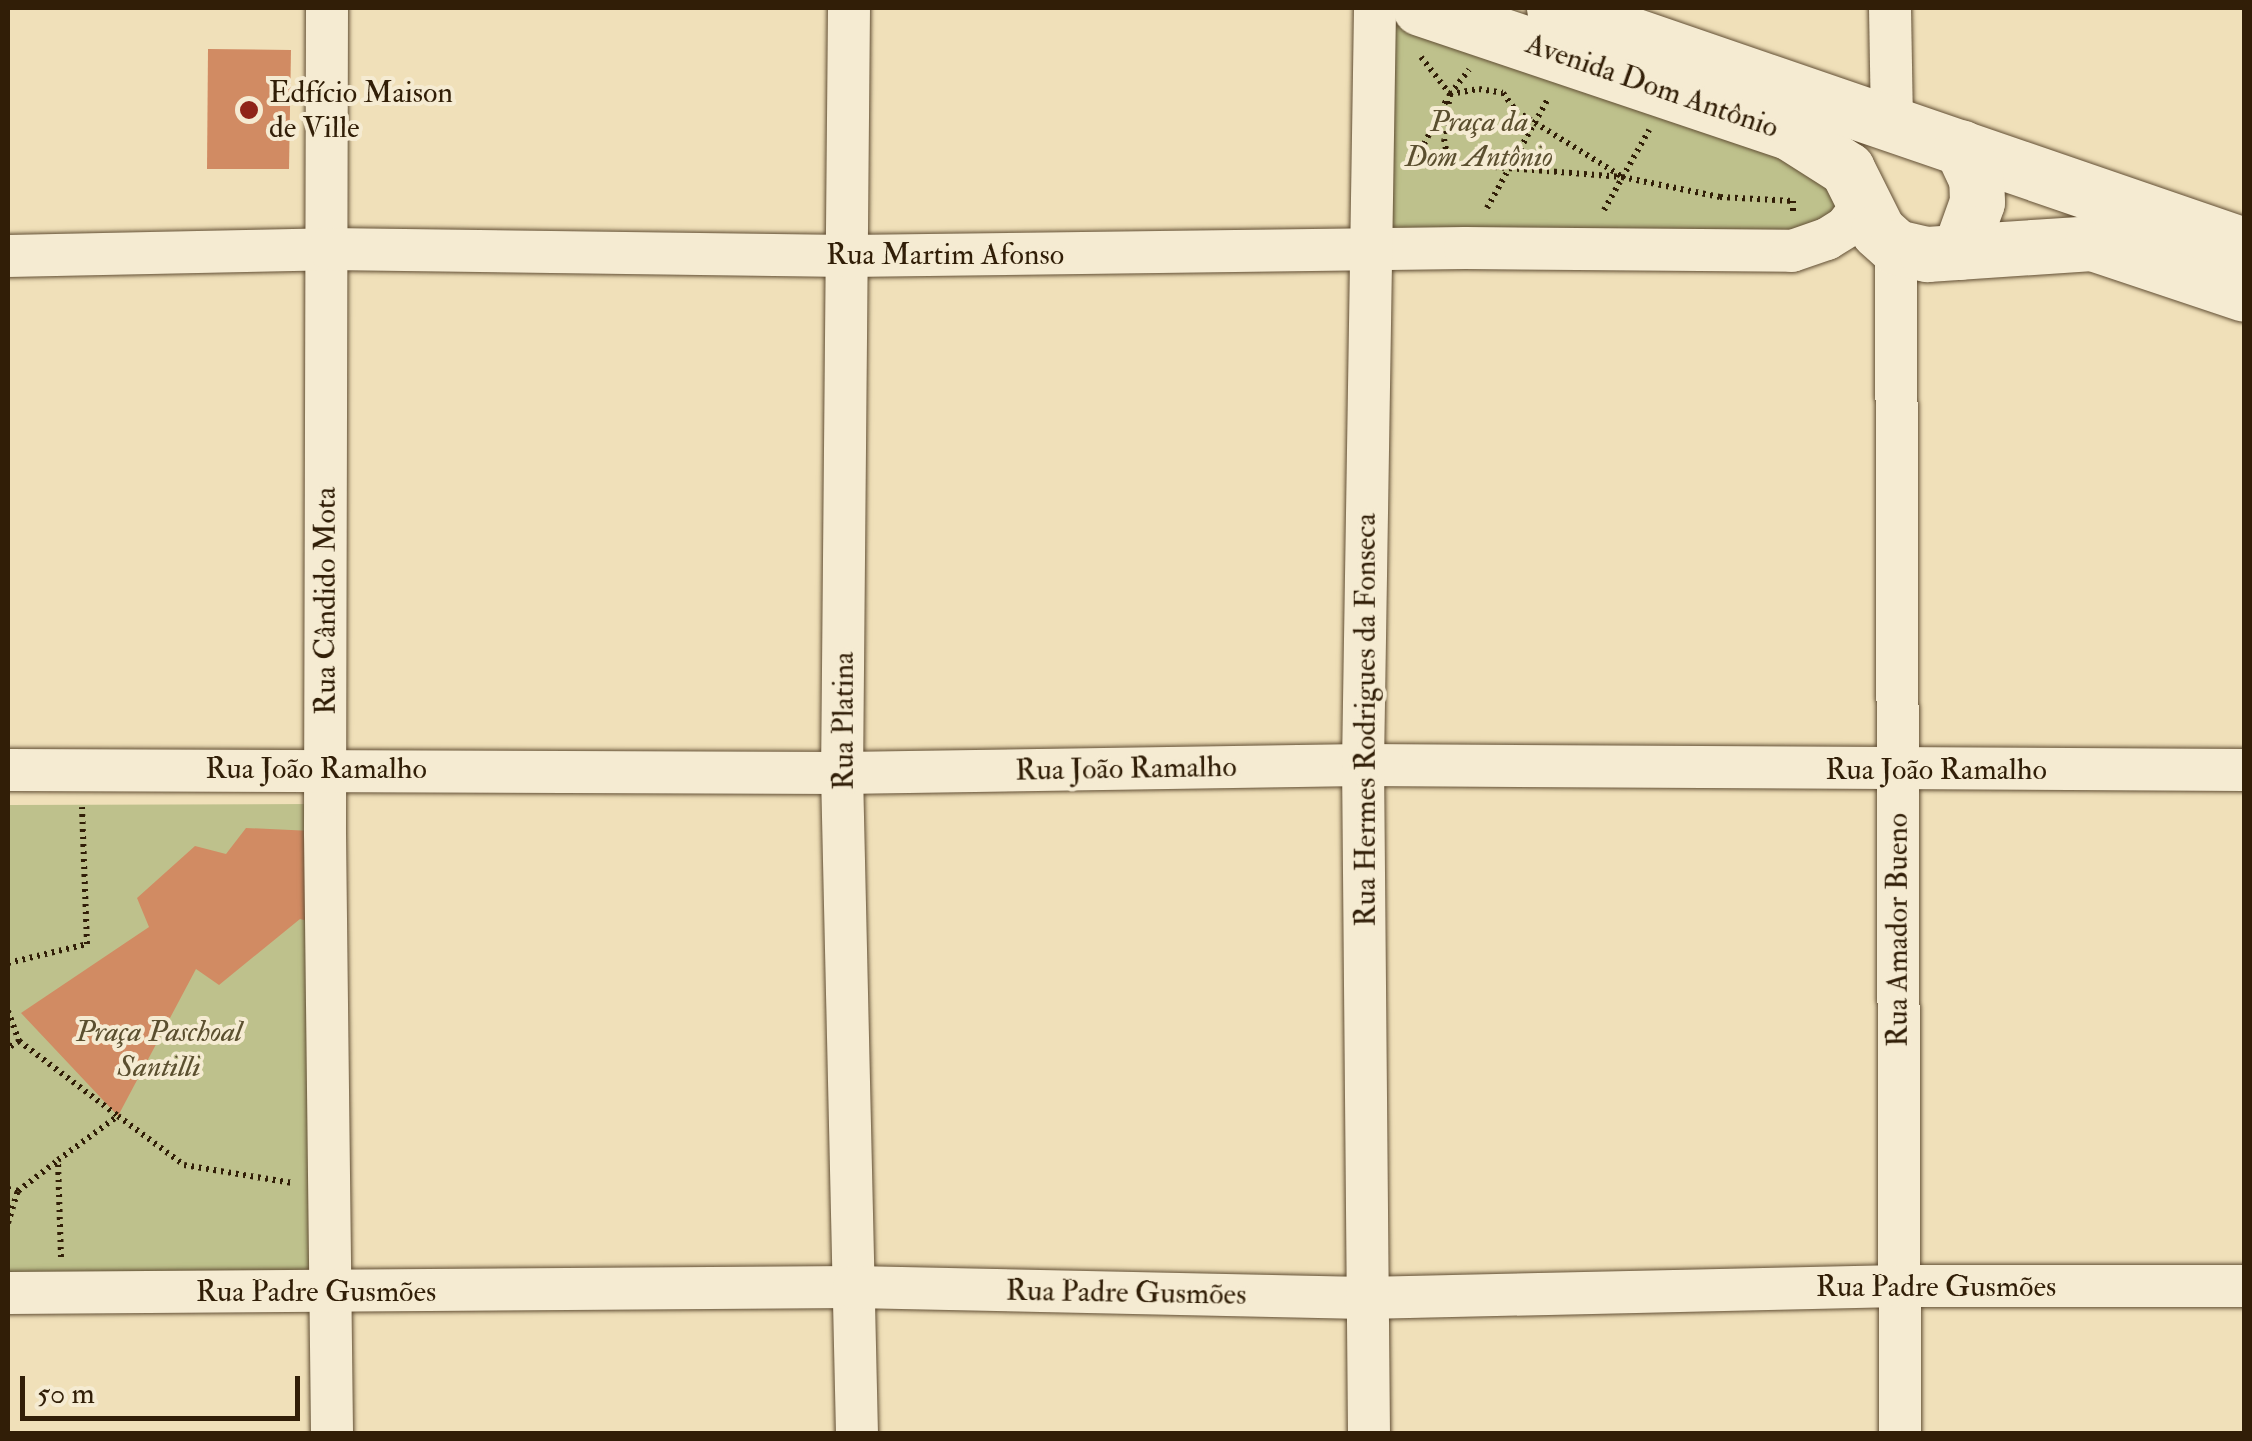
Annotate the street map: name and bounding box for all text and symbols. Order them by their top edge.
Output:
street label: Avenida Dom Antônio [1521,26,1783,146]
place label: Edfício Maison de Ville [269,75,453,146]
marker: Edfício Maison de Ville [238,99,260,121]
park label: Praça da Dom Antônio [1405,104,1553,174]
street label: Rua Martim Afonso [826,237,1064,273]
street label: Rua Cândido Mota [308,487,344,715]
street label: Rua Hermes Rodrigues da Fonseca [1348,513,1384,927]
street label: Rua Platina [826,652,862,790]
street label: Rua João Ramalho [1015,749,1237,789]
street label: Rua João Ramalho [205,751,427,787]
street label: Rua João Ramalho [1825,752,2047,788]
street label: Rua Amador Bueno [1880,813,1916,1047]
park label: Praça Paschoal Santilli [76,1014,242,1084]
street label: Rua Padre Gusmões [1816,1269,2056,1305]
street label: Rua Padre Gusmões [1005,1273,1247,1313]
street label: Rua Padre Gusmões [196,1274,436,1310]
scale bar [25,1356,305,1418]
text: 50 m [37,1375,95,1412]

